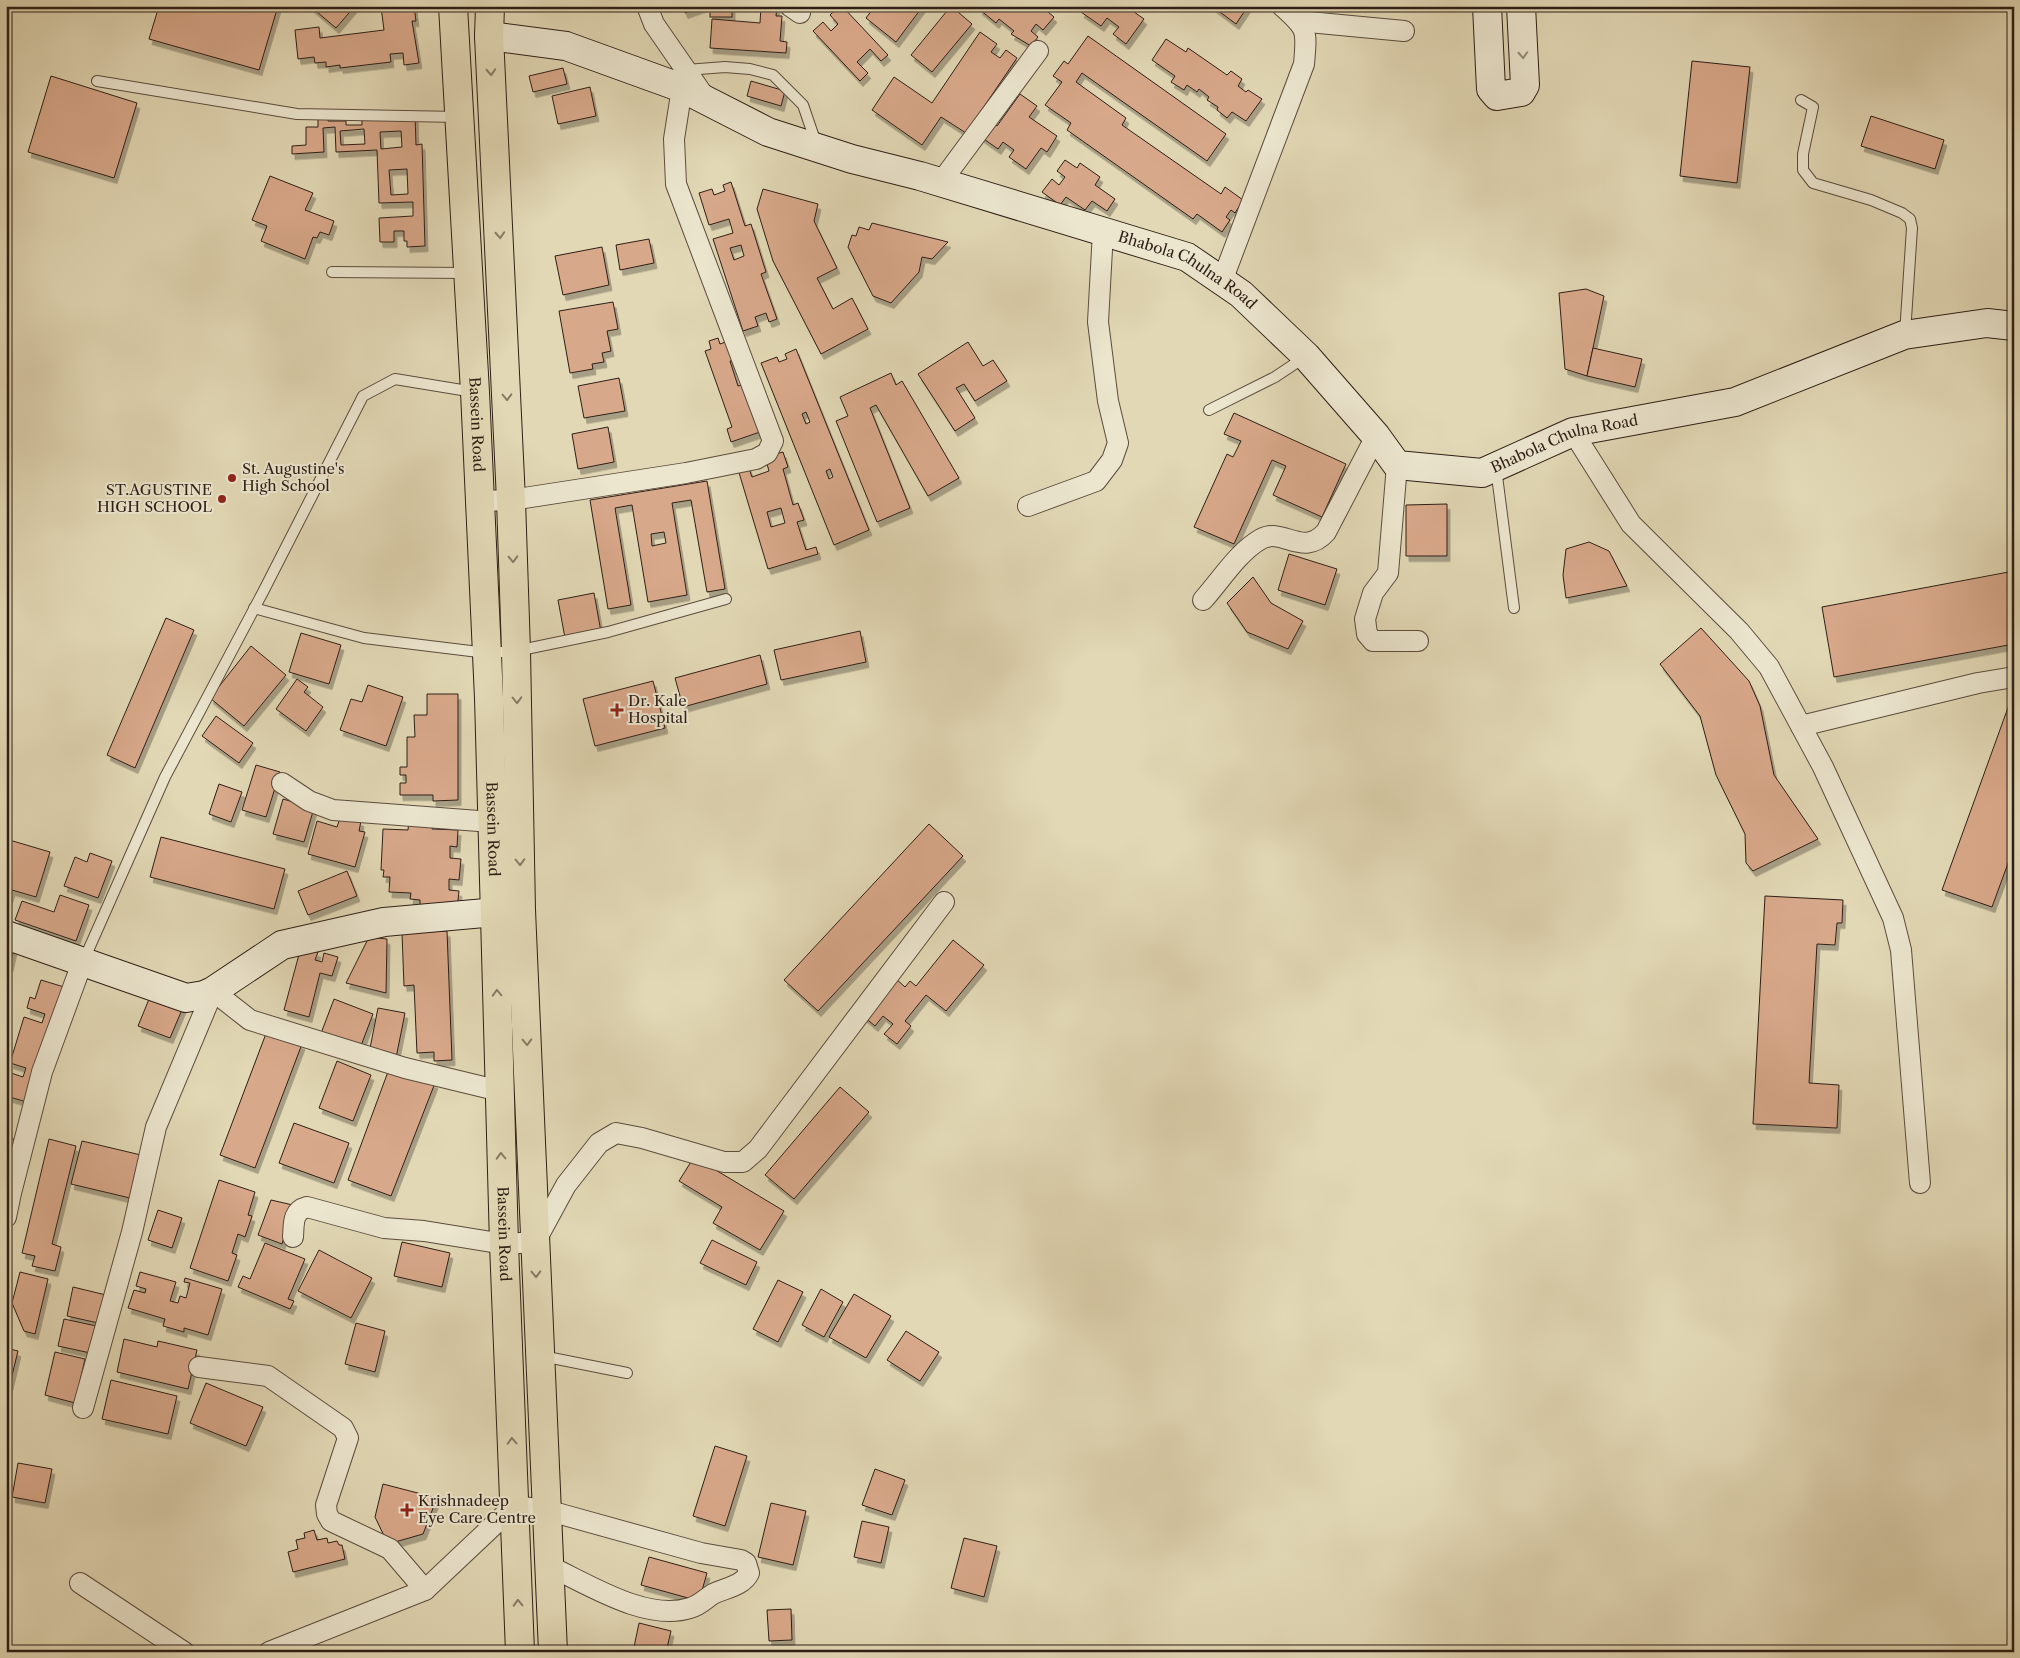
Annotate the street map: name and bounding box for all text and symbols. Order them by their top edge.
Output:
one-way arrow [1518,51,1529,59]
one-way arrow [486,69,497,77]
street label: Bhabola Chulna Road [1116,227,1261,313]
one-way arrow [494,231,505,239]
street label: Bassein Road [465,376,489,472]
one-way arrow [502,394,512,401]
street label: Bhabola Chulna Road [1488,410,1640,477]
place label: St. Augustine's High School [242,459,345,495]
marker: St. Augustine's High School [226,472,238,484]
place label: ST.AGUSTINE HIGH SCHOOL [97,480,212,516]
marker: ST.AGUSTINE HIGH SCHOOL [216,493,228,505]
one-way arrow [508,556,519,564]
place label: Dr. Kale Hospital [628,691,688,727]
one-way arrow [512,696,522,704]
marker: Dr. Kale Hospital [610,703,624,717]
street label: Bassein Road [482,781,504,877]
one-way arrow [515,858,525,866]
one-way arrow [491,989,502,997]
one-way arrow [521,1038,532,1046]
one-way arrow [496,1152,507,1160]
street label: Bassein Road [493,1186,515,1282]
one-way arrow [531,1271,542,1279]
one-way arrow [506,1436,517,1444]
place label: Krishnadeep Eye Care Centre [418,1491,536,1527]
marker: Krishnadeep Eye Care Centre [400,1503,414,1517]
one-way arrow [513,1599,524,1607]

